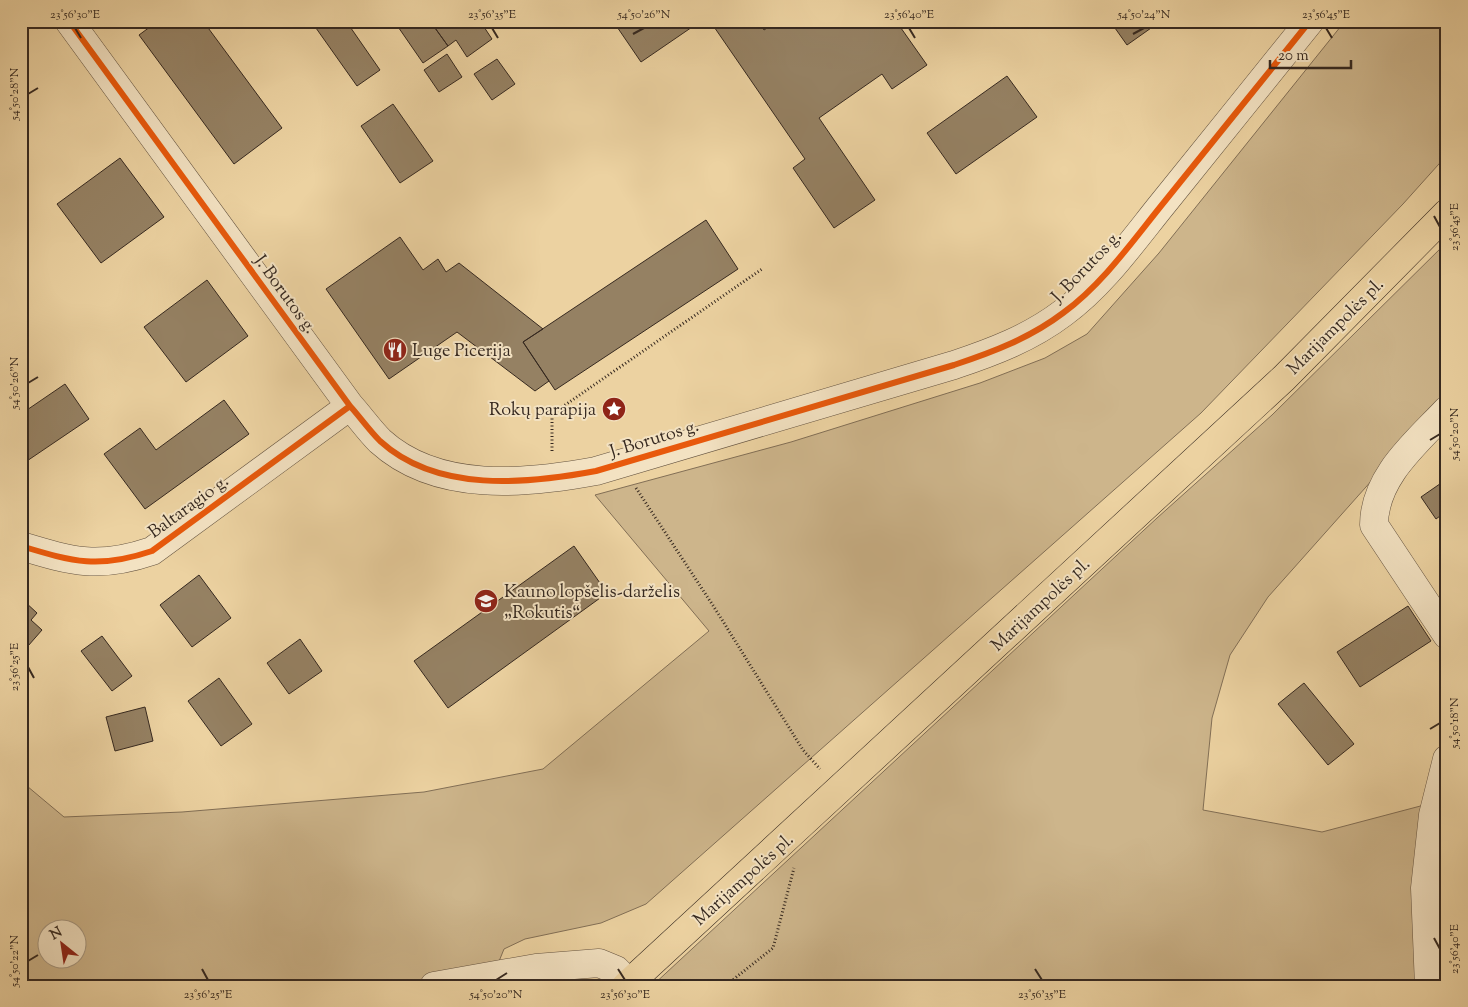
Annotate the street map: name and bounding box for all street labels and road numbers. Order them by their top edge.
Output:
street label: J. Borutos g. [1045,225,1129,310]
street label: J. Borutos g. [246,249,322,340]
street label: Marijampolės pl. [1282,273,1391,382]
street label: J. Borutos g. [606,414,702,466]
street label: Baltaragio g. [143,469,235,546]
street label: Marijampolės pl. [986,552,1097,659]
street label: Marijampolės pl. [688,828,801,933]

